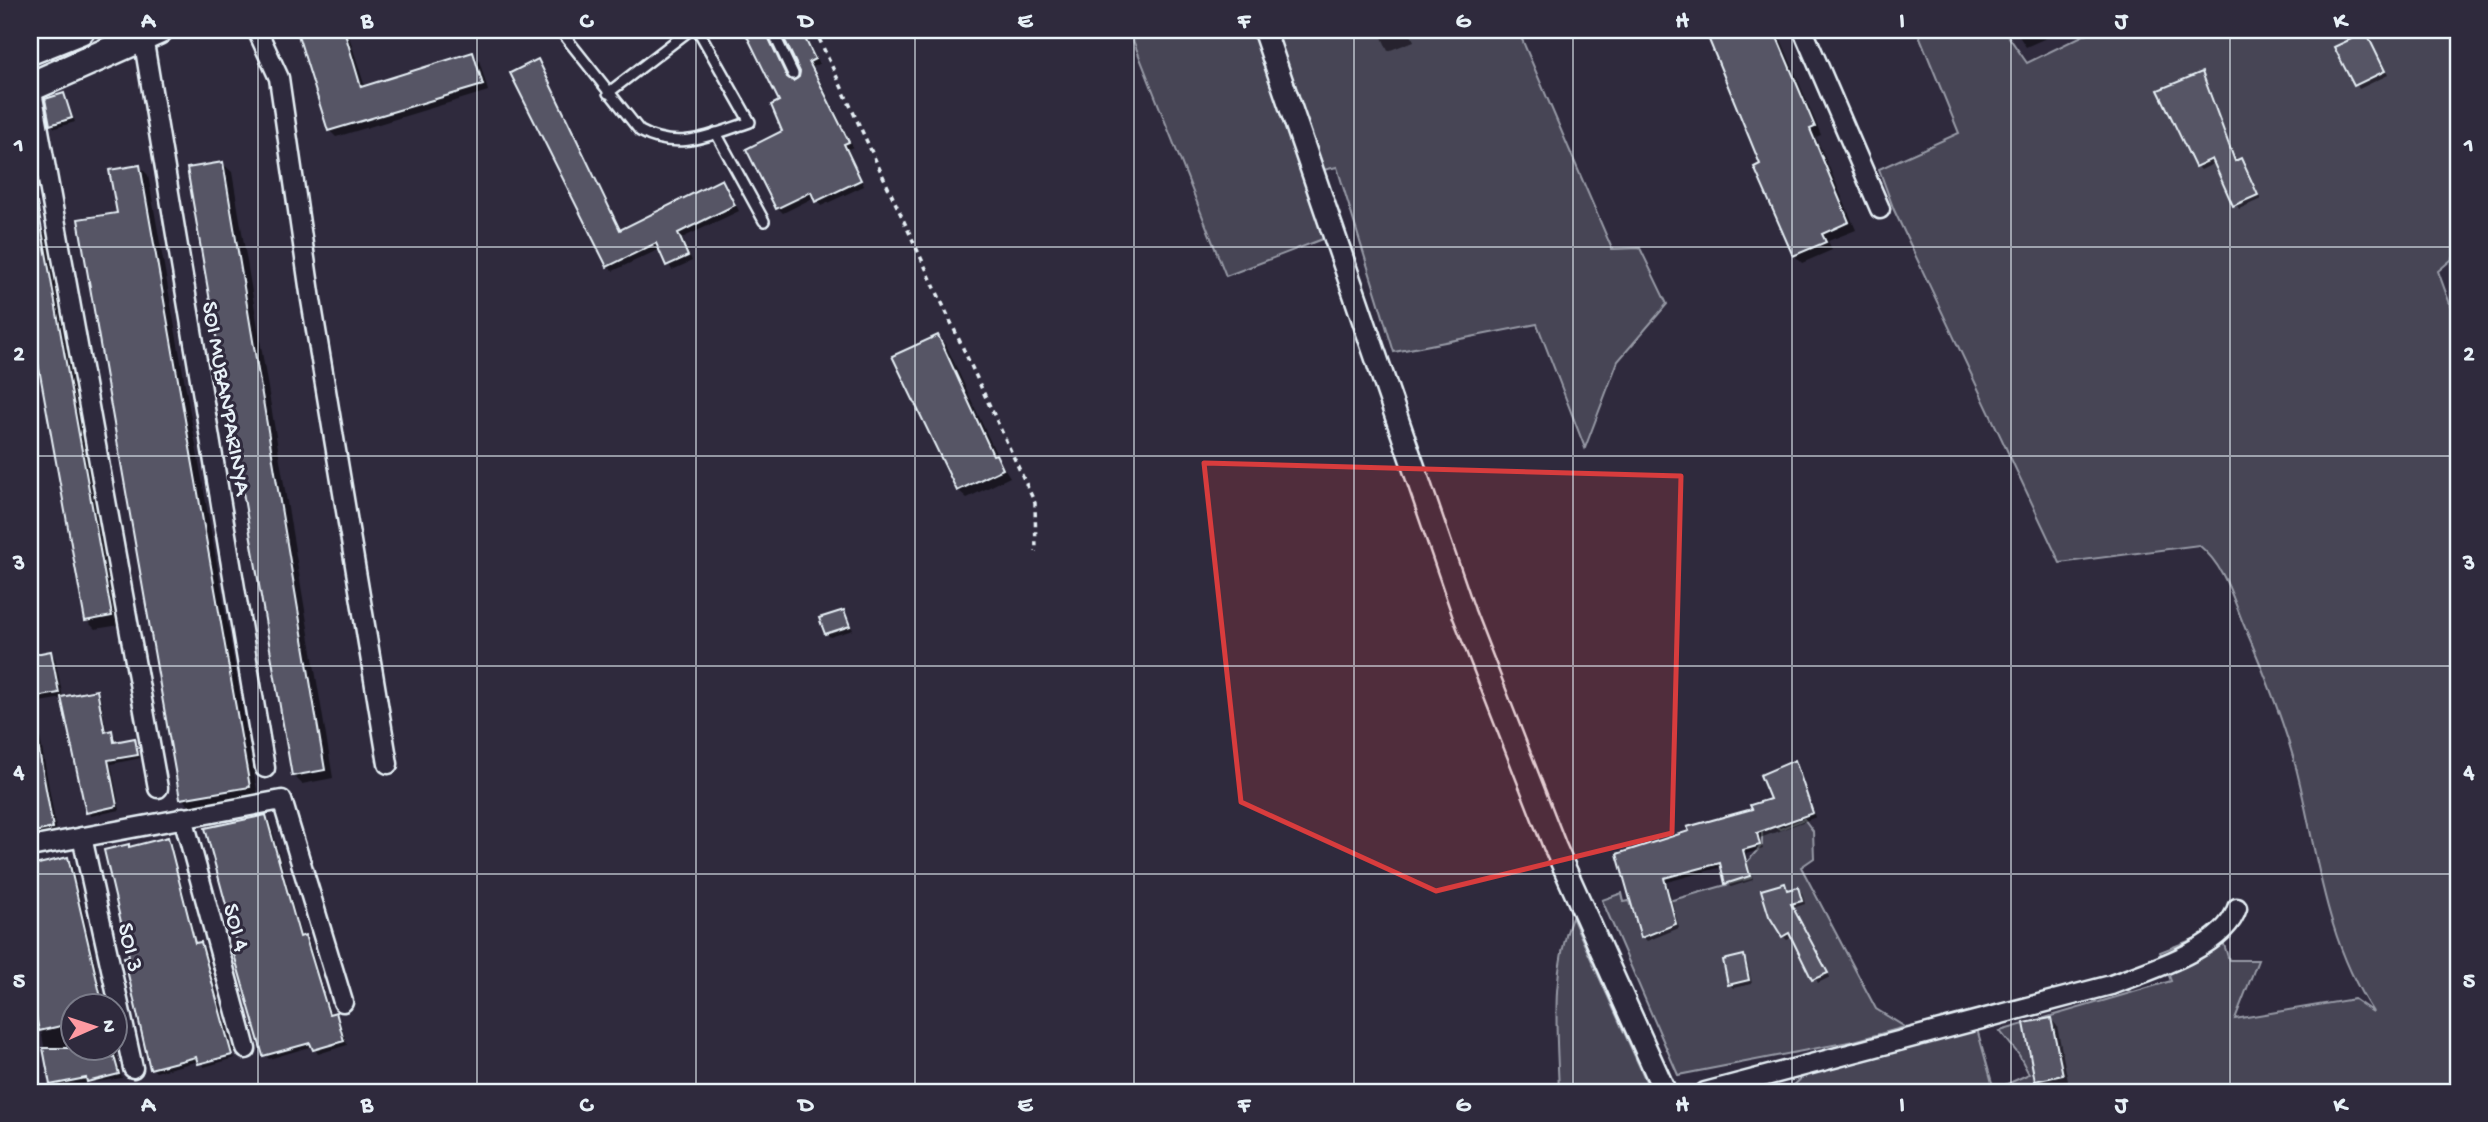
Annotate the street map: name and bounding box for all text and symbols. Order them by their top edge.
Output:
text: A [140,9,156,36]
text: B [360,9,374,36]
text: C [580,9,595,36]
text: D [797,9,815,36]
text: E [1018,9,1034,36]
text: F [1237,9,1252,36]
text: G [1456,9,1472,36]
text: H [1675,9,1689,36]
text: I [1899,9,1905,36]
text: J [2114,9,2129,36]
text: K [2333,9,2350,36]
text: 1 [13,133,24,160]
text: 1 [2463,133,2474,160]
street label: SOI MUBANPARINYA [193,299,256,500]
text: 2 [13,342,25,369]
text: 2 [2463,342,2475,369]
text: 3 [12,551,25,578]
text: 3 [2462,551,2475,578]
text: 4 [13,760,25,787]
text: 4 [2463,760,2475,787]
street label: SOI 4 [214,901,255,956]
street label: SOI 3 [109,920,148,975]
text: 5 [13,969,25,996]
text: 5 [2463,969,2475,996]
north arrow [60,992,130,1062]
text: N [96,1019,119,1033]
text: A [140,1093,156,1120]
text: B [360,1093,374,1120]
text: C [580,1093,595,1120]
text: D [797,1093,815,1120]
text: E [1018,1093,1034,1120]
text: F [1237,1093,1252,1120]
text: G [1456,1093,1472,1120]
text: H [1675,1093,1689,1120]
text: I [1899,1093,1905,1120]
text: J [2114,1093,2129,1120]
text: K [2333,1093,2350,1120]

